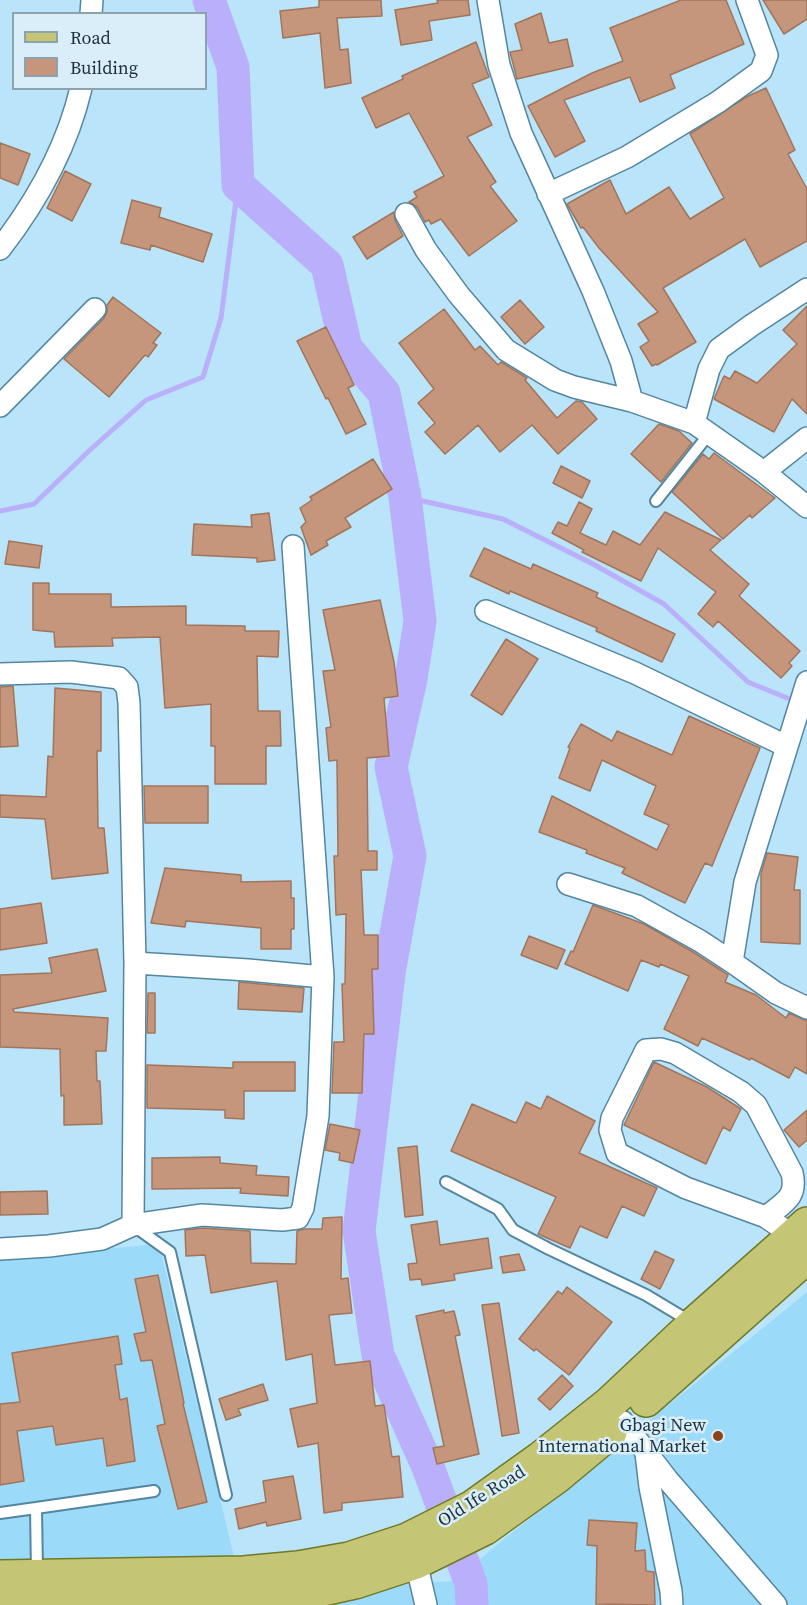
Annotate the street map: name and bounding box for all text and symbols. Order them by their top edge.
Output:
legend [12,12,207,90]
text: Road [70,25,111,50]
text: Building [70,55,138,80]
place label: Gbagi New International Market [538,1415,706,1458]
marker: Gbagi New International Market [711,1429,725,1443]
street label: Old Ife Road [434,1462,530,1532]

